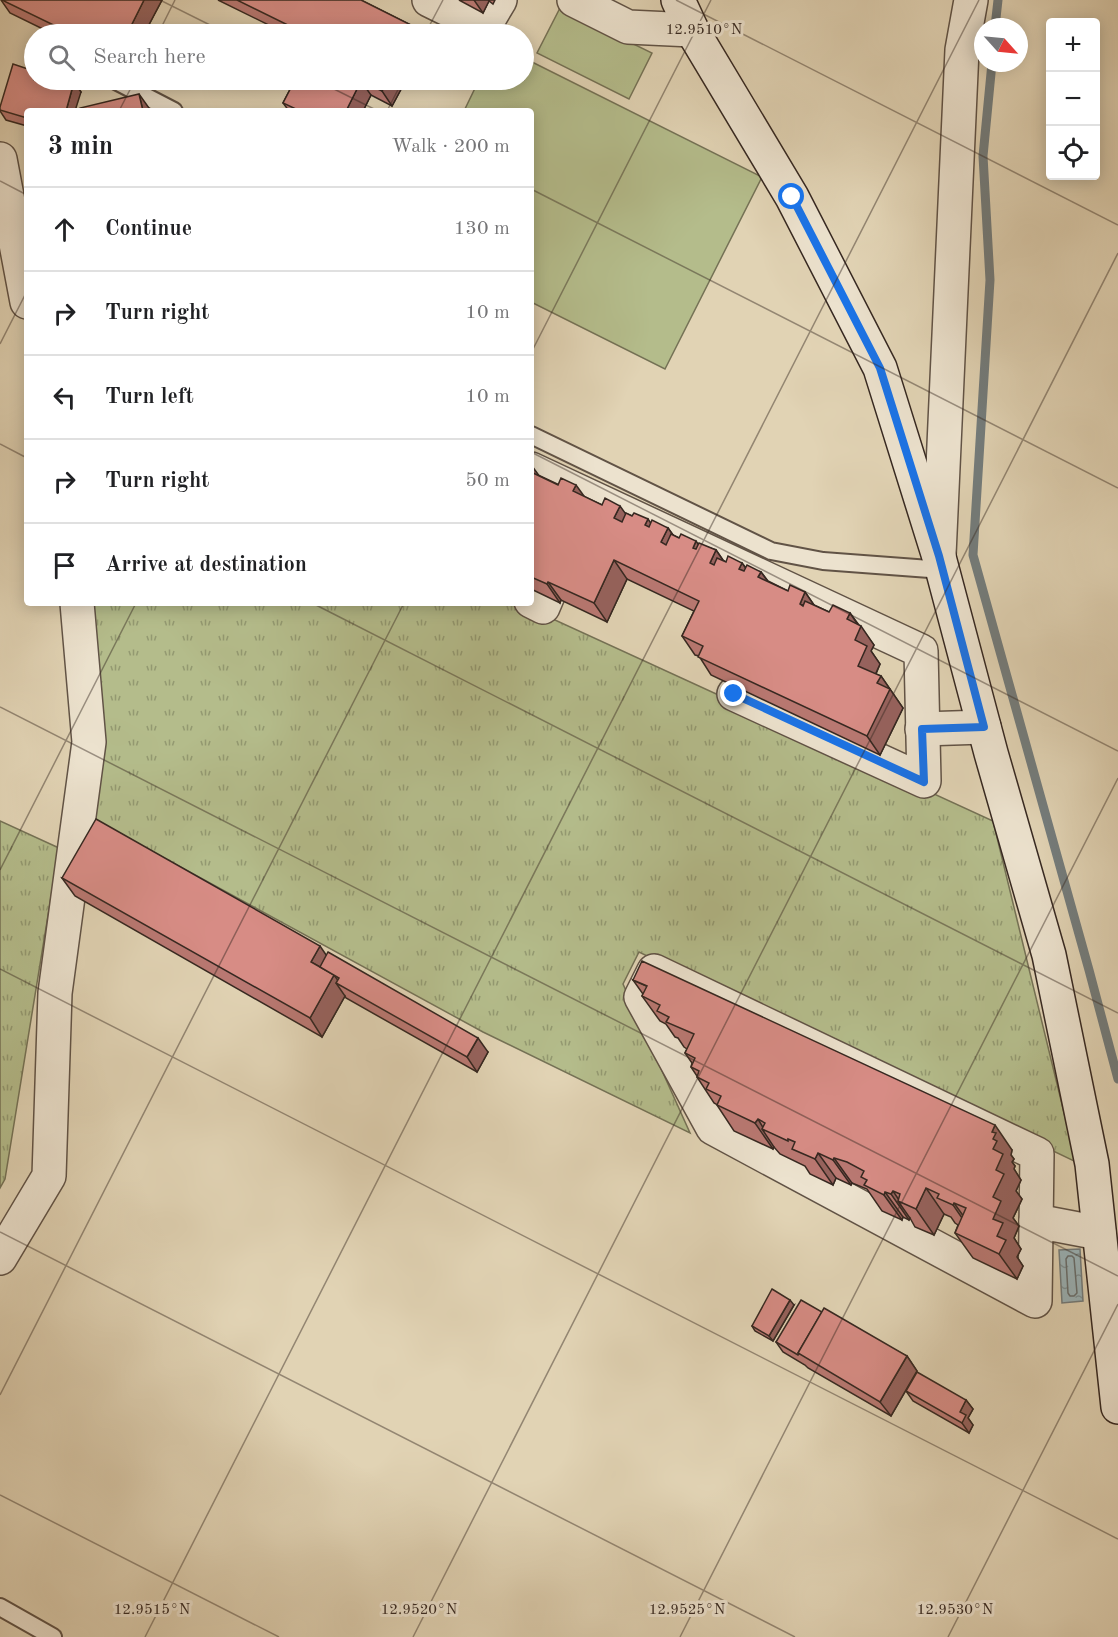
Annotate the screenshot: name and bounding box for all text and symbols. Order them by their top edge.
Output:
north arrow [974,18,1028,72]
map controls [1046,18,1100,180]
button: + [1046,18,1100,72]
text: 12.9510°N [666,23,743,38]
search box [24,24,534,90]
icon: search [45,41,78,74]
text: Search here [93,46,206,68]
button: − [1046,72,1100,126]
button: locate [1046,126,1100,180]
text: 3 min [48,134,113,160]
text: Walk · 200 m [391,137,510,157]
route start [778,183,804,209]
icon: ahead [48,213,81,246]
text: Continue [105,218,192,240]
text: 130 m [454,219,510,239]
icon: right [48,297,81,330]
text: Turn right [105,302,209,324]
text: 10 m [465,303,510,323]
icon: left [48,381,81,414]
text: Turn left [105,386,194,408]
text: 10 m [465,387,510,407]
icon: right [48,465,81,498]
text: Turn right [105,470,209,492]
text: 50 m [465,471,510,491]
icon: arrive [48,549,81,582]
text: Arrive at destination [105,554,307,576]
route end [720,680,746,706]
text: 12.9515°N [114,1603,191,1618]
text: 12.9520°N [381,1603,458,1618]
text: 12.9525°N [649,1603,726,1618]
text: 12.9530°N [917,1603,994,1618]

